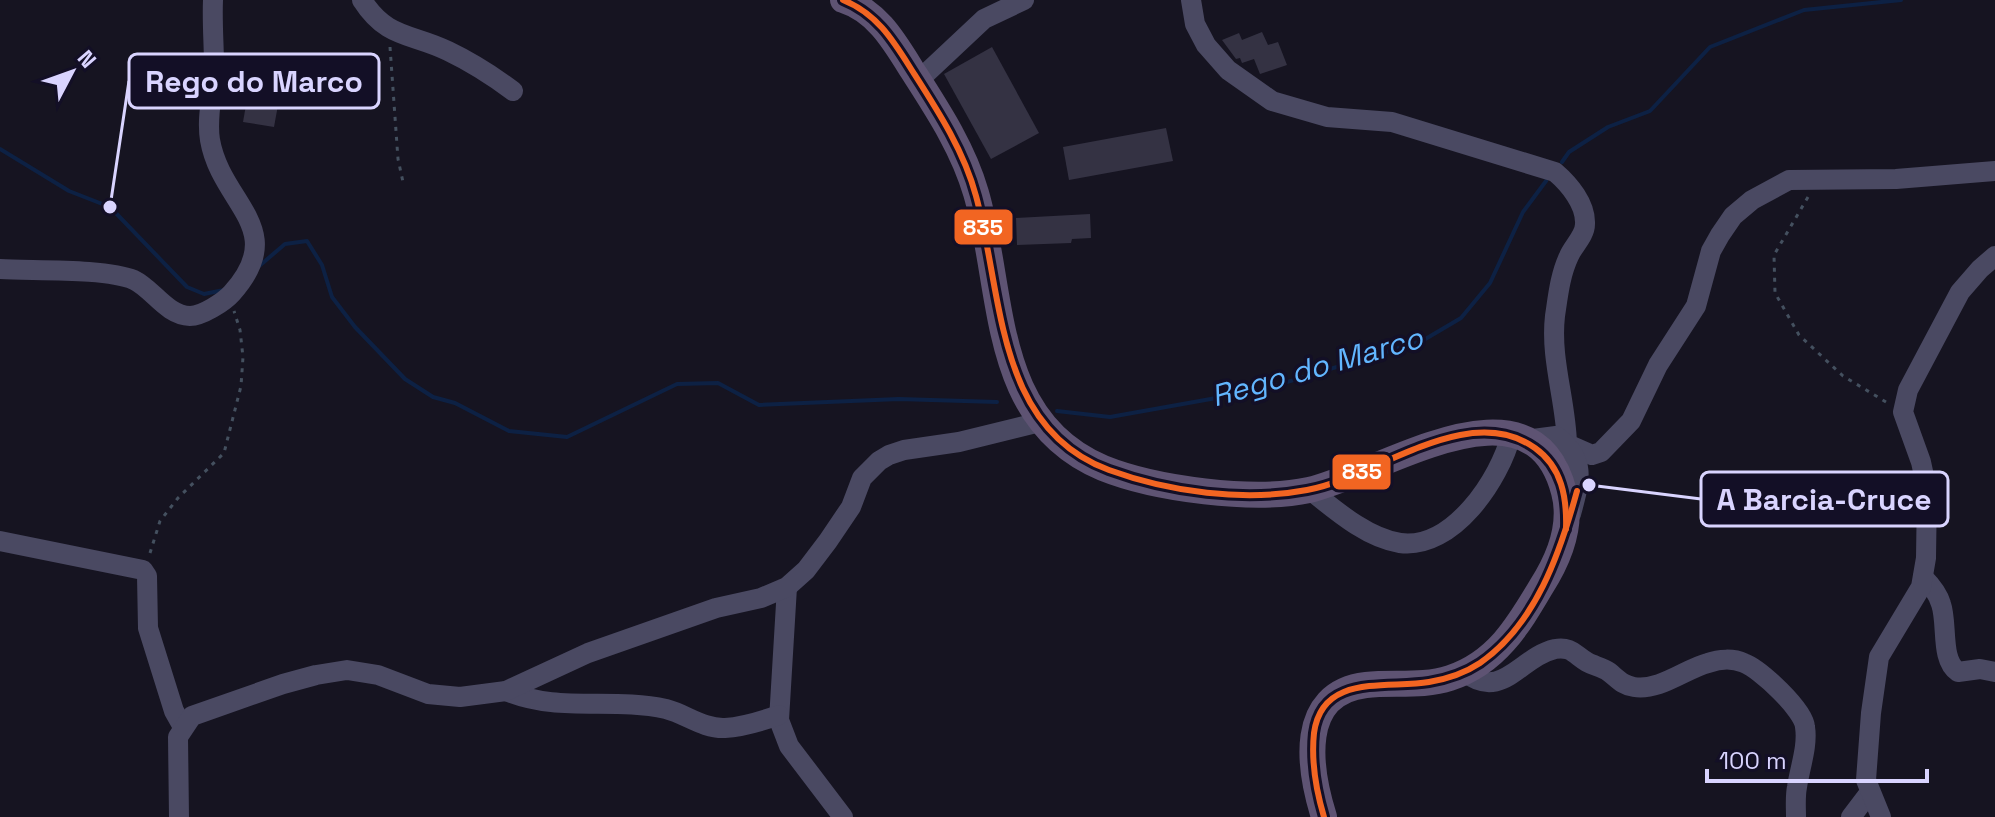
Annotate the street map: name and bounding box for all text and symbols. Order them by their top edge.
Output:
north arrow [32,32,112,112]
text: N [72,44,102,74]
callout: Rego do Marco [129,54,379,108]
text: Rego do Marco [145,62,363,101]
line badge: 835 [953,208,1014,246]
text: 835 [963,213,1003,241]
water label: Rego do Marco [1207,317,1429,415]
line badge: 835 [1331,453,1392,491]
text: 835 [1342,457,1382,485]
callout: A Barcia-Cruce [1701,472,1948,526]
text: A Barcia-Cruce [1716,480,1932,519]
scale bar [1707,733,1927,783]
text: 100 m [1719,745,1787,776]

